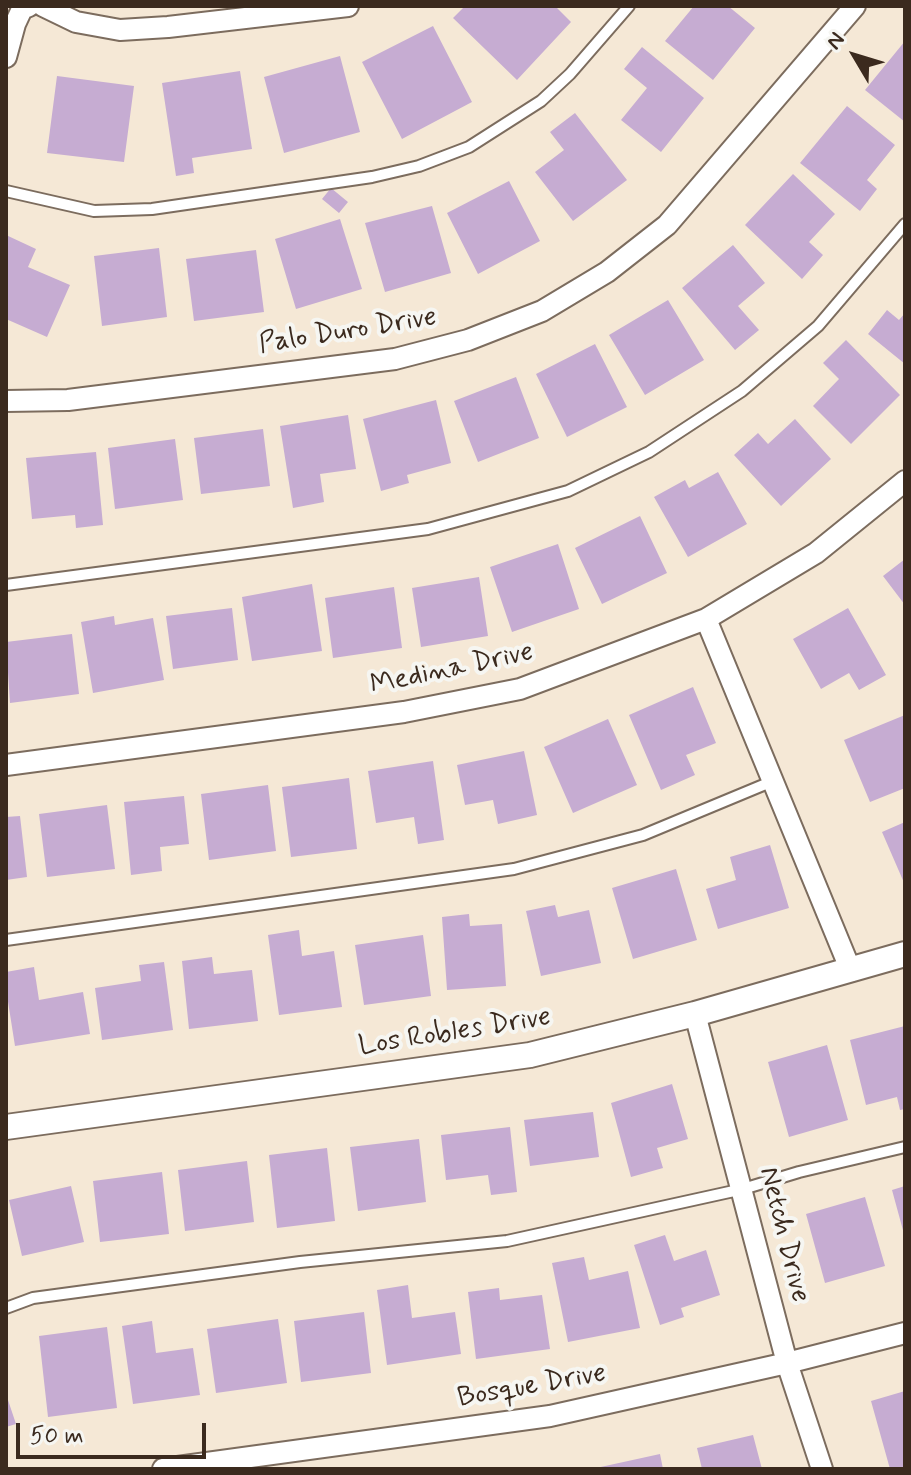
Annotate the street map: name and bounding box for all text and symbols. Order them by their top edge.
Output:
north arrow [815,16,895,96]
text: N [821,27,852,56]
street label: Palo Duro Drive [257,301,439,363]
street label: Medina Drive [367,636,537,704]
street label: Los Robles Drive [357,1001,553,1065]
street label: Netch Drive [750,1164,816,1306]
street label: Bosque Drive [455,1357,609,1417]
scale bar [20,1407,210,1457]
text: 50 m [30,1421,84,1452]

